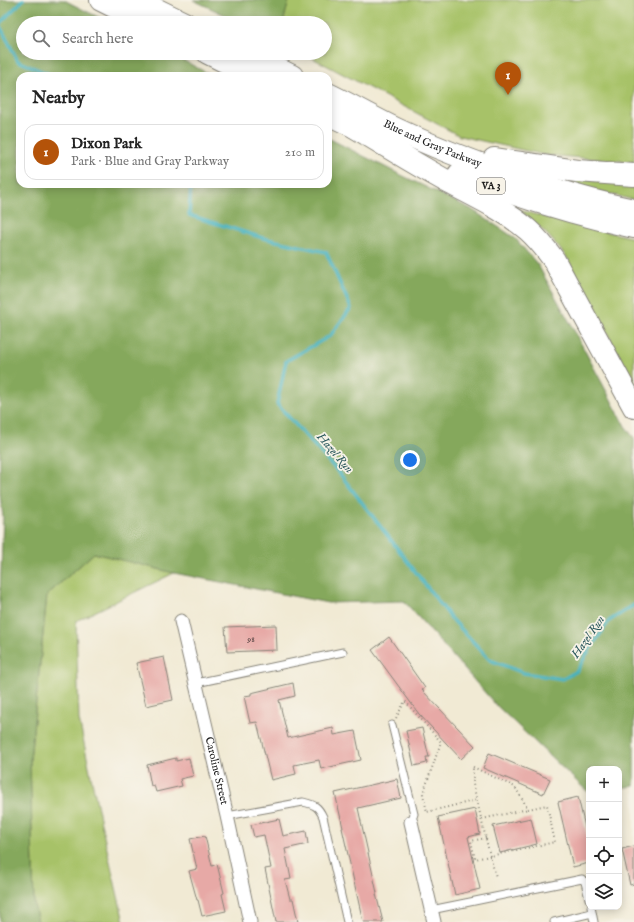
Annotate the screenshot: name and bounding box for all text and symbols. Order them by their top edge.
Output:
search box [16,16,332,60]
icon: search [30,27,52,49]
text: Search here [62,29,133,48]
pin: 1 [495,62,521,95]
text: Nearby [32,88,85,109]
street label: Blue and Gray Parkway [381,117,484,171]
text: Dixon Park [71,134,142,153]
text: 1 [44,144,48,161]
text: 210 m [285,144,315,161]
text: Park · Blue and Gray Parkway [71,153,229,170]
road number: VA 3 [477,178,505,194]
water label: Hazel Run [313,429,357,476]
your location [400,450,420,470]
water label: Hazel Run [567,613,608,662]
house number: 98 [246,634,255,645]
street label: Caroline Street [202,736,231,806]
map controls [586,766,622,910]
button: + [586,766,622,802]
button: − [586,802,622,838]
button: locate [586,838,622,874]
button: layers [586,874,622,910]

